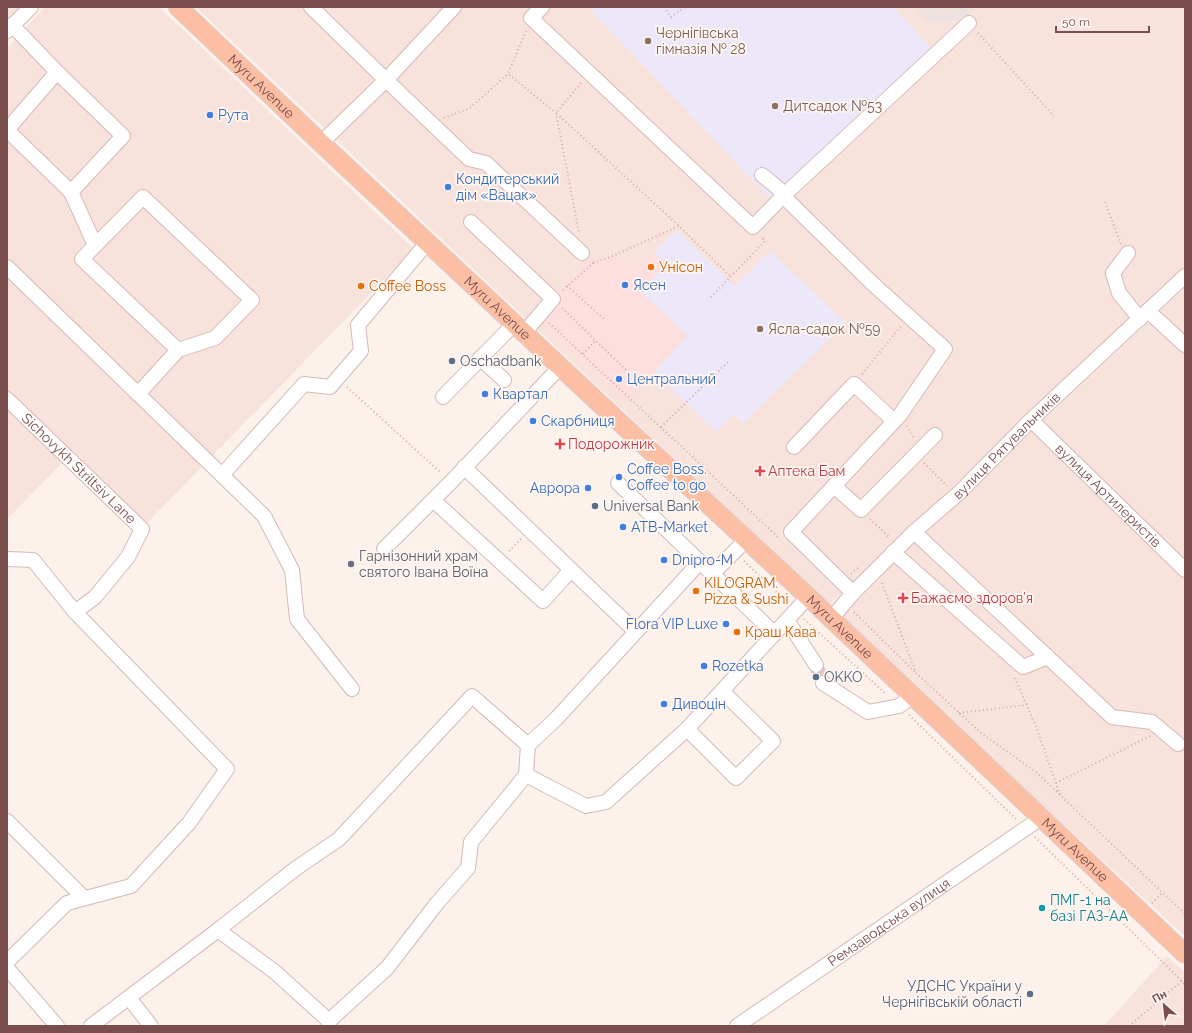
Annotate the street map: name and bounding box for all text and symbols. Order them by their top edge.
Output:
scale bar [1056,8,1149,34]
text: 50 m [1062,15,1090,29]
place label: Чернігівська гімназія № 28 [656,25,746,57]
marker: Чернігівська гімназія № 28 [643,36,653,46]
street label: Myru Avenue [225,51,298,121]
place label: Дитсадок №53 [783,98,882,114]
marker: Дитсадок №53 [770,101,780,111]
place label: Рута [218,107,249,123]
marker: Рута [205,110,215,120]
place label: Кондитерський дім «Вацак» [456,171,559,203]
marker: Кондитерський дім «Вацак» [443,182,453,192]
place label: Унісон [659,259,703,275]
marker: Унісон [646,262,656,272]
street label: Myru Avenue [461,273,534,343]
place label: Ясен [633,277,666,293]
place label: Coffee Boss [369,278,446,294]
marker: Ясен [620,280,630,290]
marker: Coffee Boss [356,281,366,291]
place label: Ясла-садок №59 [768,321,881,337]
marker: Ясла-садок №59 [755,324,765,334]
place label: Oschadbank [460,353,542,369]
marker: Oschadbank [447,356,457,366]
place label: Центральний [627,371,716,387]
marker: Центральний [614,374,624,384]
place label: Квартал [493,386,548,402]
marker: Квартал [480,389,490,399]
street label: вулиця Рятувальників [950,389,1063,502]
street label: Sichovykh Striltsiv Lane [19,410,139,527]
place label: Скарбниця [541,413,614,429]
marker: Скарбниця [528,416,538,426]
place label: Подорожник [568,436,655,452]
marker: Подорожник [555,439,565,449]
street label: вулиця Артилеристів [1052,440,1164,550]
place label: Coffee Boss. Coffee to go [627,461,707,493]
place label: Аптека Бам [768,463,845,479]
marker: Аптека Бам [755,466,765,476]
marker: Coffee Boss. Coffee to go [614,472,624,482]
place label: Аврора [530,480,580,496]
marker: Аврора [583,483,593,493]
place label: Universal Bank [603,498,700,514]
marker: Universal Bank [590,501,600,511]
place label: ATB-Market [631,519,708,535]
marker: ATB-Market [618,522,628,532]
place label: Гарнізонний храм святого Івана Воїна [359,548,488,580]
place label: Dnipro-M [672,552,733,568]
marker: Dnipro-M [659,555,669,565]
marker: Гарнізонний храм святого Івана Воїна [346,559,356,569]
place label: KILOGRAM. Pizza & Sushi [704,575,788,607]
marker: KILOGRAM. Pizza & Sushi [691,586,701,596]
place label: Бажаємо здоров’я [911,590,1033,606]
street label: Myru Avenue [804,592,877,662]
marker: Бажаємо здоров’я [898,593,908,603]
place label: Flora VIP Luxe [626,616,718,632]
marker: Flora VIP Luxe [721,619,731,629]
place label: Краш Кава [745,624,817,640]
marker: Краш Кава [732,627,742,637]
place label: Rozetka [712,658,764,674]
marker: Rozetka [699,661,709,671]
place label: OKKO [824,669,862,685]
marker: OKKO [811,672,821,682]
place label: Дивоцін [672,696,726,712]
marker: Дивоцін [659,699,669,709]
street label: Myru Avenue [1039,815,1112,885]
street label: Ремзаводська вулиця [825,875,953,970]
place label: ПМГ-1 на базі ГАЗ-АА [1050,892,1129,924]
marker: ПМГ-1 на базі ГАЗ-АА [1037,903,1047,913]
place label: УДСНС України у Чернігівській області [882,978,1022,1010]
north arrow [1144,985,1184,1025]
text: Пн [1150,987,1169,1006]
marker: УДСНС України у Чернігівській області [1025,989,1035,999]

